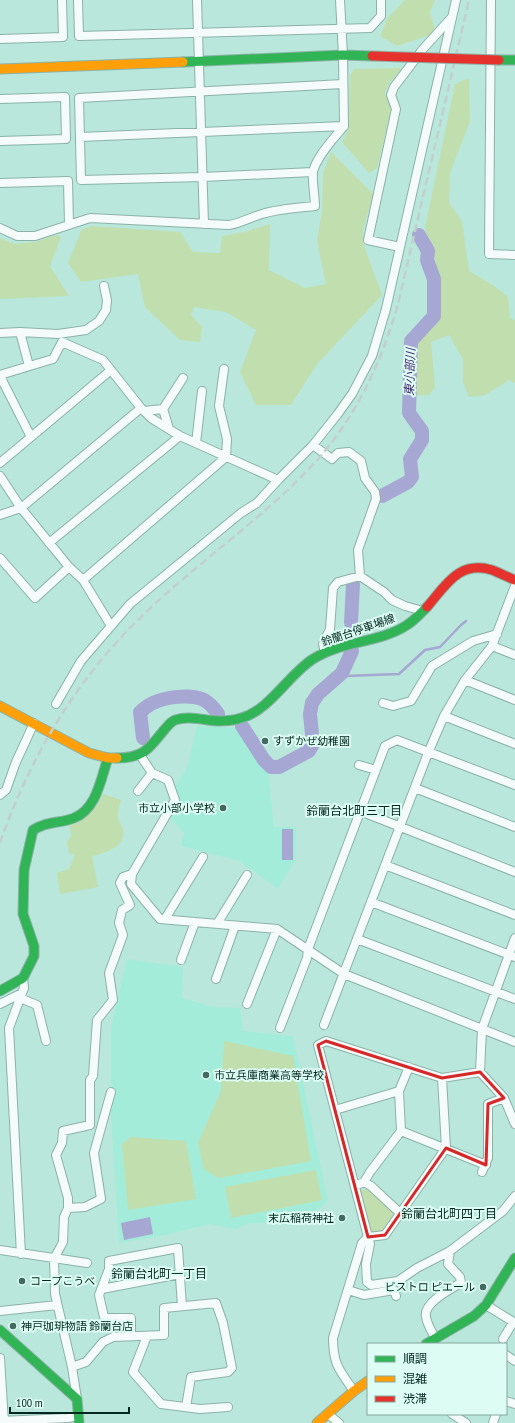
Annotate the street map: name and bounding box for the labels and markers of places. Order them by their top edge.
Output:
place label: すずかぜ幼稚園 [273,734,350,748]
marker: すずかぜ幼稚園 [260,736,270,746]
place label: 市立小部小学校 [138,801,215,815]
marker: 市立小部小学校 [218,803,228,813]
place label: 市立兵庫商業高等学校 [214,1068,324,1082]
marker: 市立兵庫商業高等学校 [201,1070,211,1080]
place label: 末広稲荷神社 [268,1211,334,1225]
marker: 末広稲荷神社 [337,1213,347,1223]
place label: コープこうべ [30,1274,95,1288]
marker: コープこうべ [17,1276,27,1286]
place label: ビストロ ピエール [385,1280,475,1294]
marker: ビストロ ピエール [478,1282,488,1292]
place label: 神戸珈琲物語 鈴蘭台店 [21,1319,133,1333]
marker: 神戸珈琲物語 鈴蘭台店 [8,1321,18,1331]

